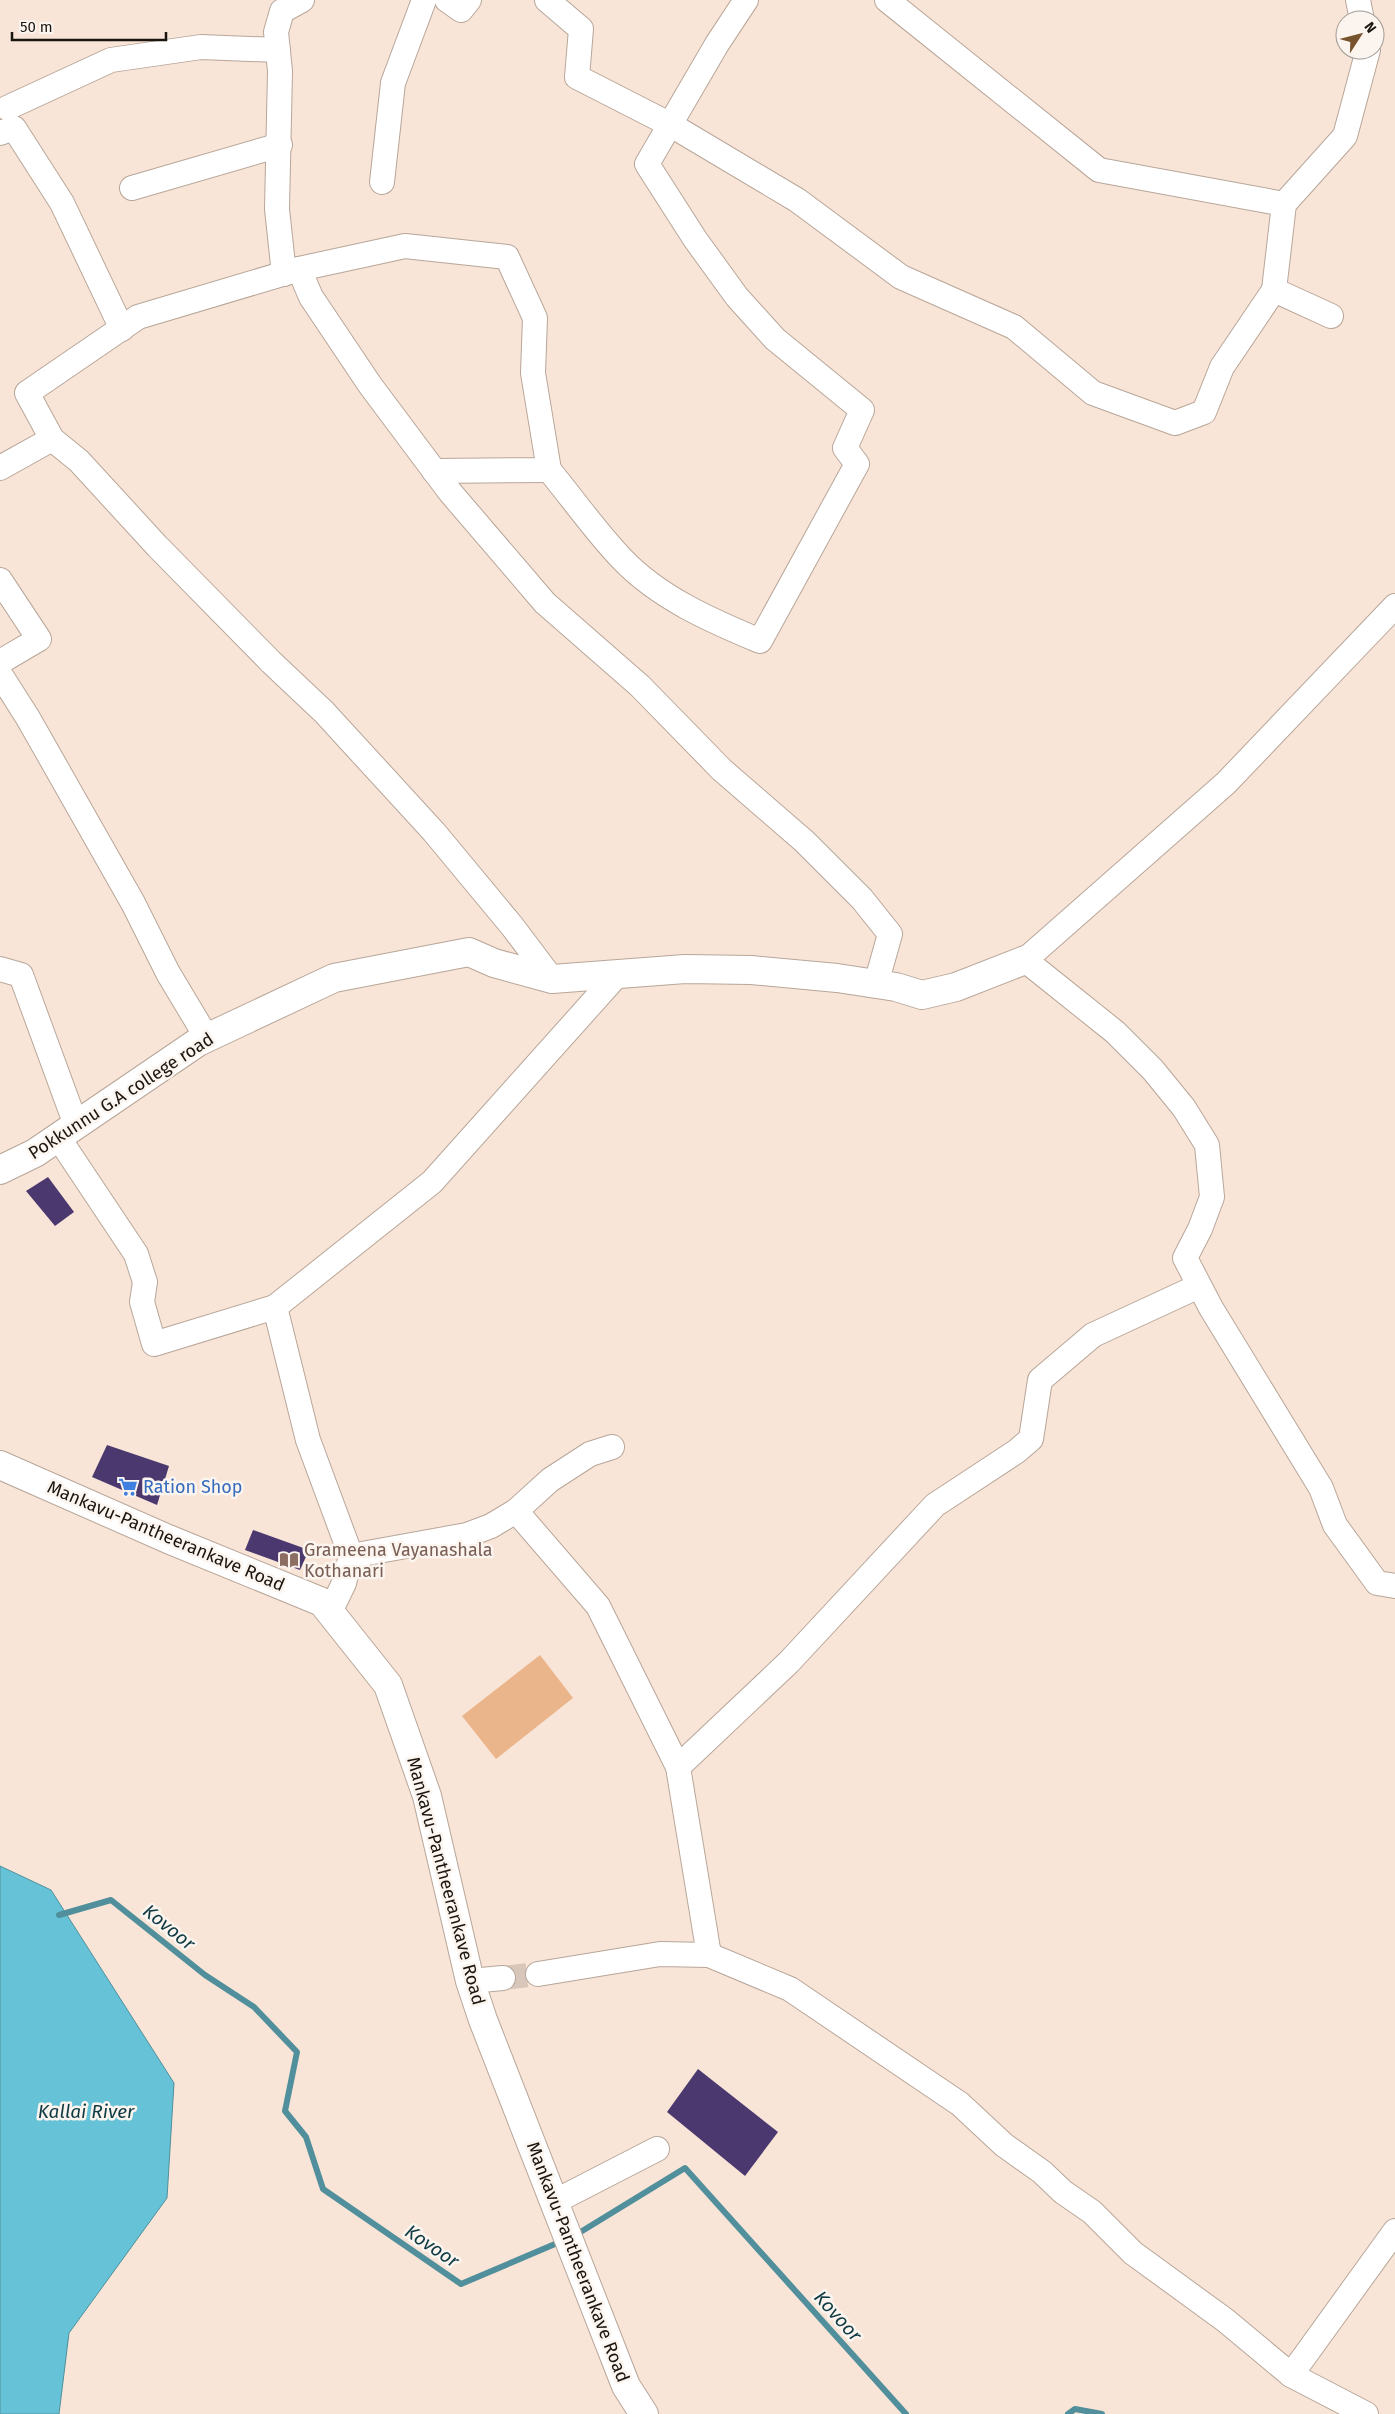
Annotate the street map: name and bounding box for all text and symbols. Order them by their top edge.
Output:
scale bar [12,10,166,42]
north arrow [1335,10,1385,60]
text: 50 m [20,18,53,36]
text: N [1361,19,1380,36]
street label: Pokkunnu G.A college road [24,1028,218,1164]
street label: Mankavu-Pantheerankave Road [44,1476,288,1596]
supermarket icon: Ration Shop [117,1476,139,1498]
place label: Ration Shop [143,1476,242,1498]
place label: Grameena Vayanashala Kothanari [304,1539,493,1582]
library icon: Grameena Vayanashala Kothanari [278,1549,300,1571]
street label: Mankavu-Pantheerankave Road [402,1755,490,2007]
water label: Kovoor [138,1899,200,1955]
water label: Kallai River [38,2100,135,2123]
street label: Mankavu-Pantheerankave Road [522,2139,634,2385]
water label: Kovoor [401,2220,464,2273]
water label: Kovoor [809,2286,867,2347]

